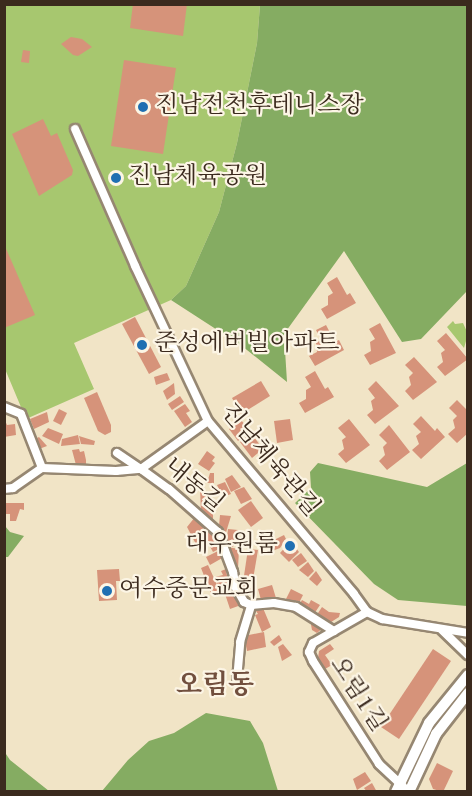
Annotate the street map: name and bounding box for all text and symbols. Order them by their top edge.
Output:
place label: 진남전천후테니스장 [155,93,364,121]
marker: 진남전천후테니스장 [136,100,150,114]
place label: 진남체육공원 [128,164,267,192]
marker: 진남체육공원 [109,171,123,185]
place label: 준성에버빌아파트 [154,331,339,359]
marker: 준성에버빌아파트 [135,338,149,352]
street label: 진남체육관길 [213,398,325,524]
street label: 내동길 [157,453,229,519]
place label: 대우원룸 [185,532,278,560]
marker: 대우원룸 [283,539,297,553]
place label: 여수중문교회 [119,577,258,605]
marker: 여수중문교회 [100,584,114,598]
street label: 오림1길 [322,652,392,738]
district label: 오림동 [176,670,254,702]

